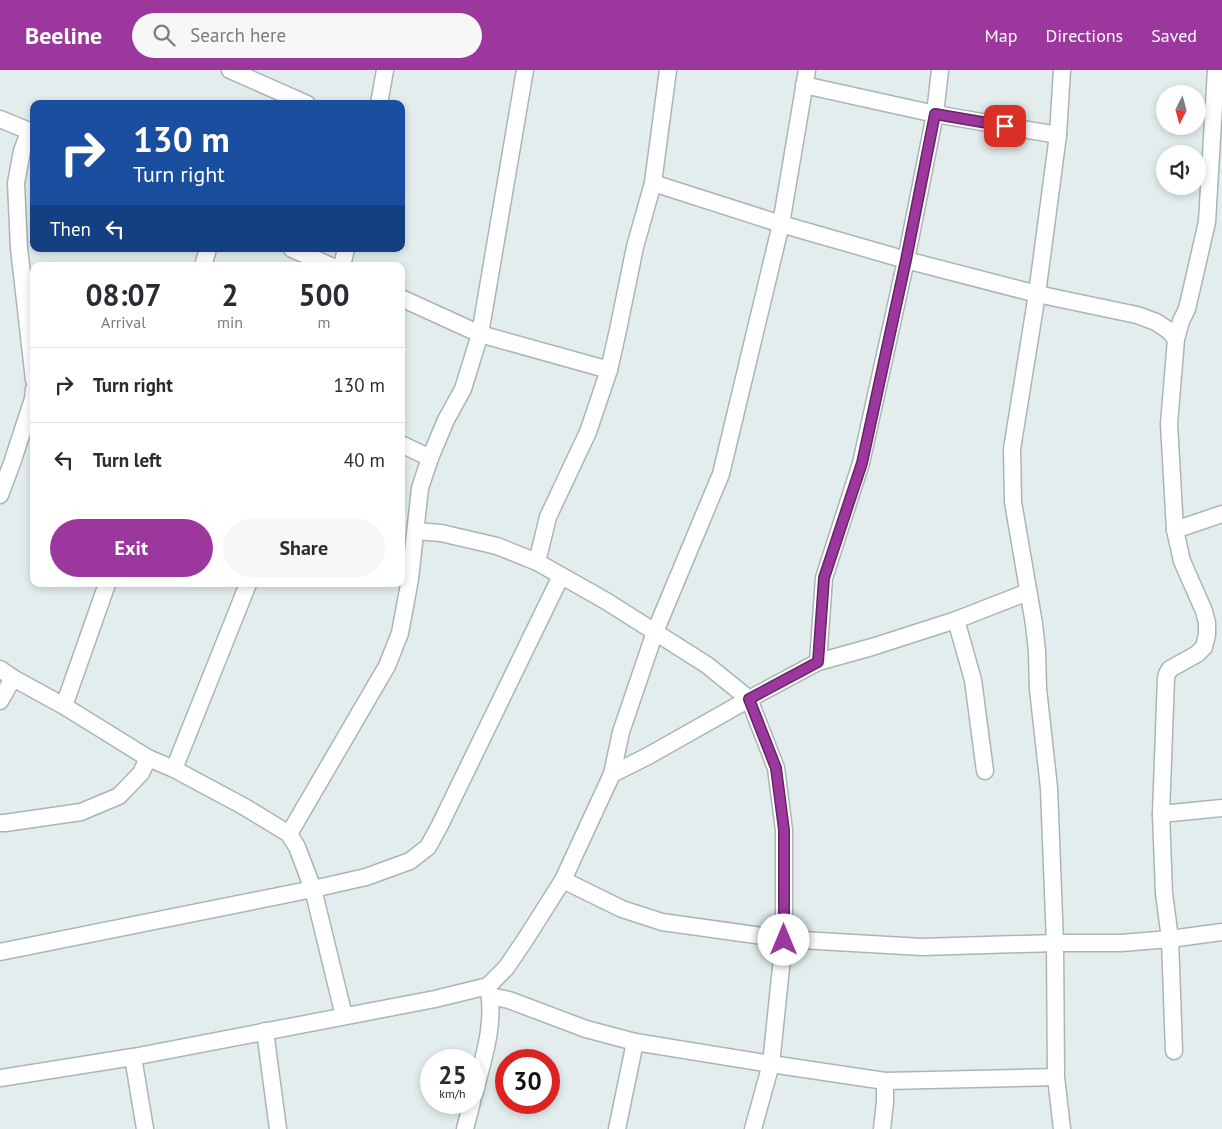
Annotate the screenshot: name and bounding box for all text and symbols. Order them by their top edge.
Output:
search box [132,13,482,58]
text: Beeline [25,20,102,51]
icon: search [150,21,178,49]
text: Search here [190,23,286,47]
text: Map [985,24,1017,47]
text: Directions [1045,24,1123,47]
text: Saved [1151,24,1197,47]
north arrow [1156,85,1206,135]
map controls [1156,85,1206,195]
pin [984,105,1026,147]
icon: arrive [991,112,1019,140]
text: 130 m [133,116,230,162]
icon: right [50,120,115,185]
button: sound [1156,145,1206,195]
text: Turn right [133,160,225,188]
icon: left [101,215,129,243]
text: Then [50,217,91,241]
text: 08:07 [85,275,162,314]
text: 2 [222,275,239,314]
text: 500 [298,275,350,314]
text: Arrival [101,312,146,332]
text: min [217,312,243,332]
text: m [318,312,331,332]
icon: right [50,371,78,399]
text: Turn right [93,373,173,397]
text: 130 m [333,373,385,397]
icon: left [50,446,78,474]
text: Turn left [93,448,162,472]
text: 40 m [344,448,385,472]
button: Exit [50,519,213,577]
button: Share [223,519,385,577]
position arrow [757,913,809,965]
speed limit sign: 30 [495,1049,560,1114]
text: 25 [438,1059,467,1091]
text: km/h [439,1086,466,1101]

